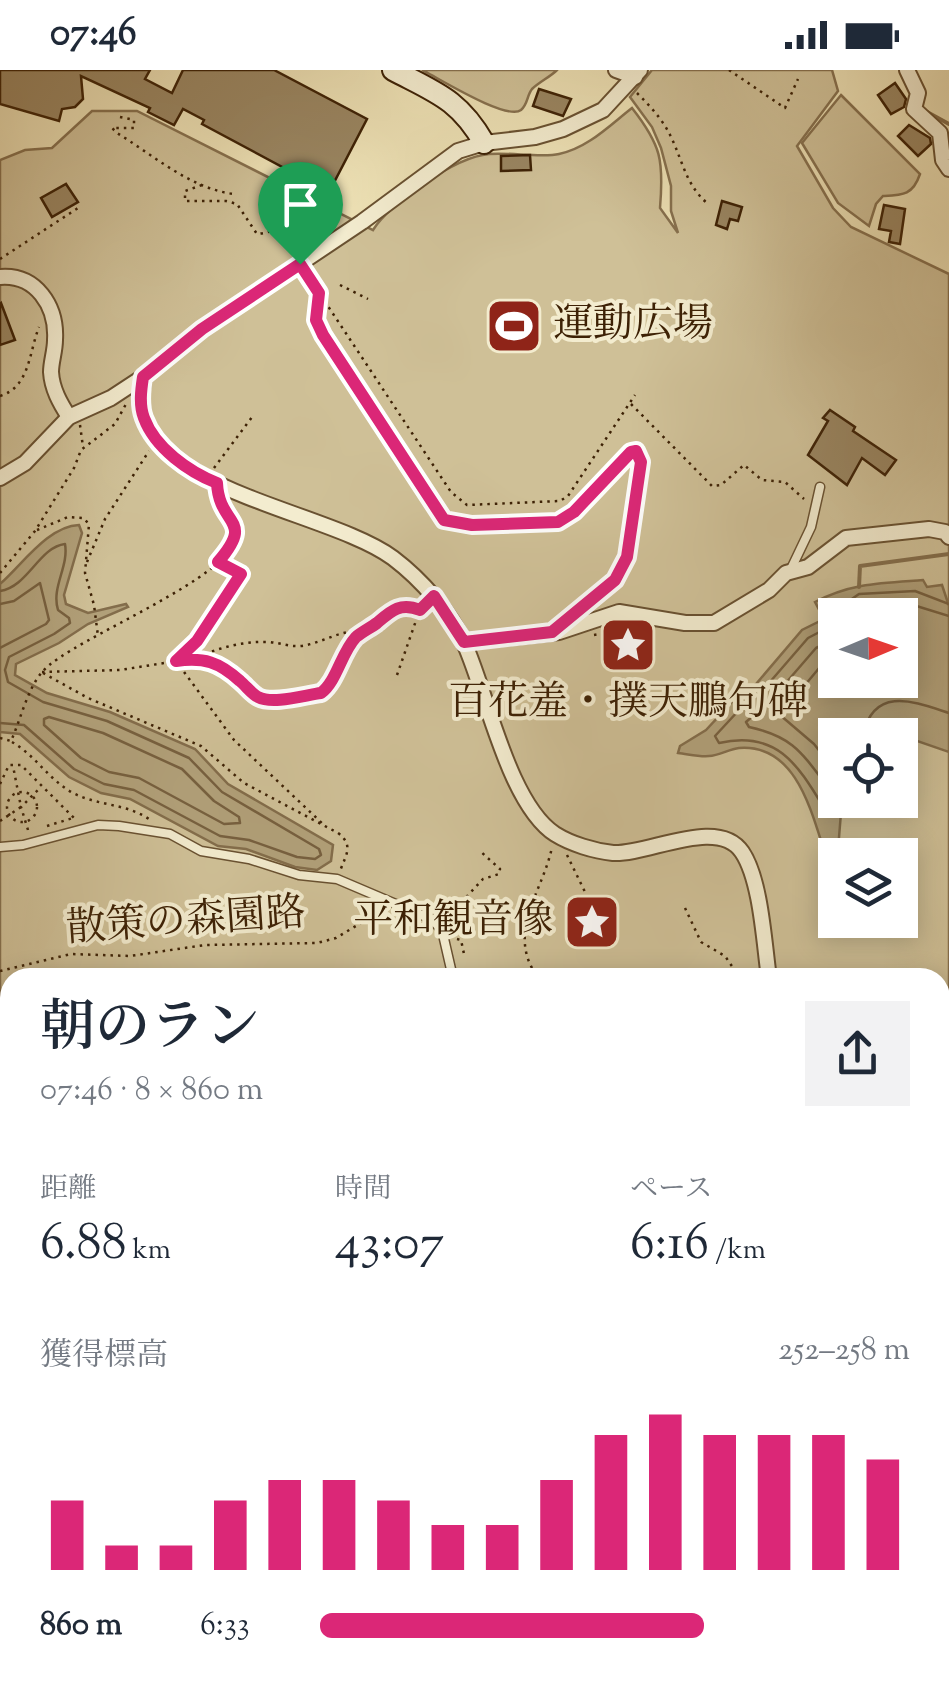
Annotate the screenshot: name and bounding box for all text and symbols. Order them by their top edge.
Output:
text: 07:46 [50,8,137,62]
pin [258,162,343,265]
icon: arrive [273,177,328,232]
sports icon: 運動広場 [484,296,544,356]
place label: 運動広場 [553,298,713,355]
north arrow [818,598,918,698]
map controls [818,598,918,938]
place icon: 百花羞・撲天鵬句碑 [598,615,658,675]
place label: 百花羞・撲天鵬句碑 [448,676,808,733]
button: locate [818,718,918,818]
button: layers [818,838,918,938]
street label: 散策の森園路 [64,886,308,960]
place icon: 平和観音像 [562,892,622,952]
place label: 平和観音像 [353,894,553,951]
text: 朝のラン [40,991,260,1070]
button: share [805,1001,910,1106]
text: 07:46 · 8 × 860 m [40,1068,263,1114]
text: 距離 [40,1170,96,1210]
text: 時間 [335,1170,391,1210]
text: ペース [630,1170,713,1210]
text: 6.88 [40,1210,127,1282]
text: 43:07 [335,1210,444,1282]
text: 6:16 [630,1210,709,1282]
text: km [127,1231,171,1271]
text: /km [709,1231,766,1271]
text: 252–258 m [778,1328,910,1374]
text: 獲得標高 [40,1334,168,1380]
text: 860 m [40,1603,122,1649]
text: 6:33 [200,1603,250,1649]

